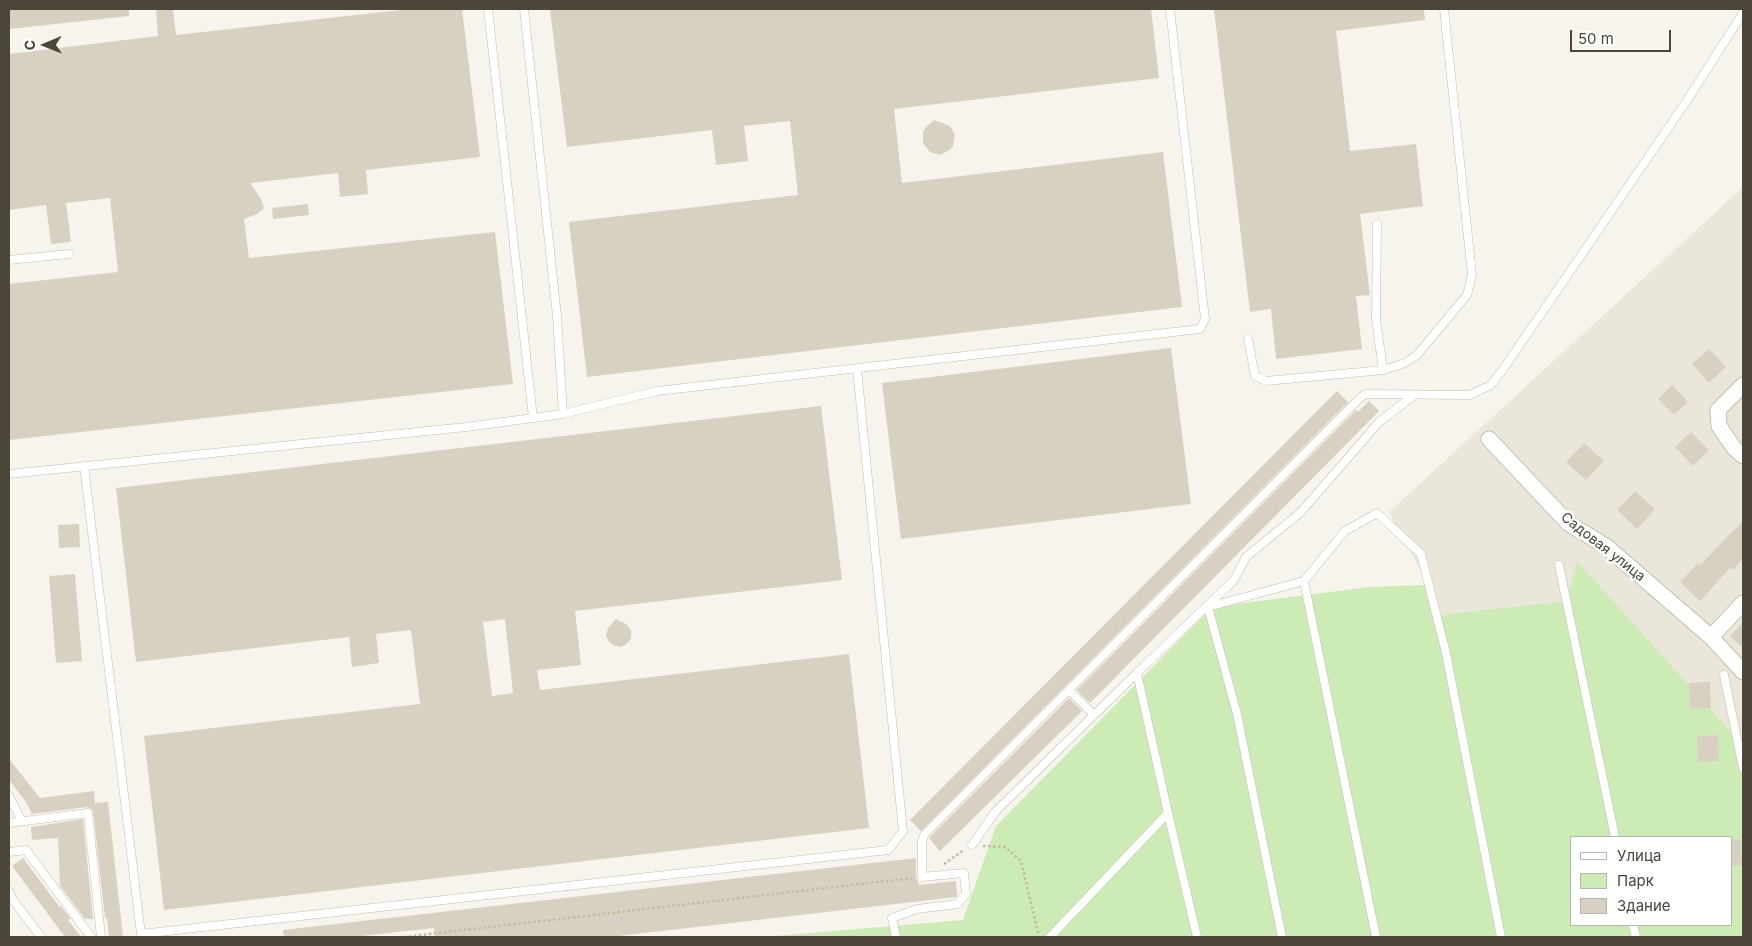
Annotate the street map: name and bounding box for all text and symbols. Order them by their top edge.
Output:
north arrow [20,20,70,70]
scale bar [1572,20,1673,52]
text: 50 m [1578,29,1614,48]
text: С [21,40,38,51]
street label: Садовая улица [1557,509,1649,585]
legend [1570,836,1732,926]
text: Улица [1617,846,1661,865]
text: Парк [1617,871,1654,890]
text: Здание [1617,896,1671,915]

